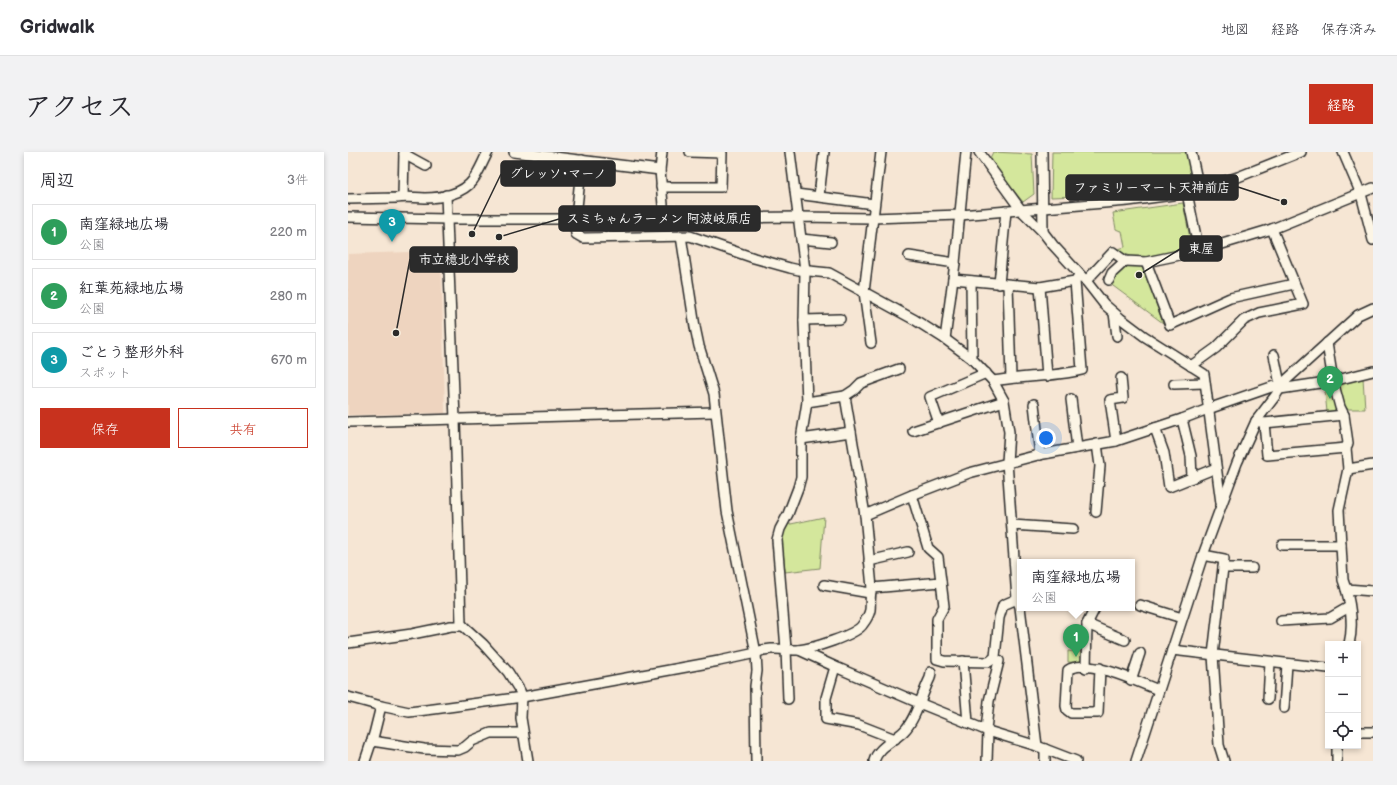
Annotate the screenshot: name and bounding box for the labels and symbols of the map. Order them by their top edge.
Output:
callout: グレッソ･マーノ [501,161,615,186]
text: グレッソ･マーノ [510,166,606,182]
callout: ファミリーマート天神前店 [1066,175,1238,200]
text: ファミリーマート天神前店 [1074,180,1230,196]
callout: スミちゃんラーメン 阿波岐原店 [559,206,760,231]
pin: 3 [379,209,405,242]
text: スミちゃんラーメン 阿波岐原店 [566,211,752,227]
callout: 東屋 [1180,236,1222,261]
text: 東屋 [1188,241,1214,257]
callout: 市立檍北小学校 [410,247,517,272]
text: 市立檍北小学校 [418,252,510,268]
pin: 2 [1317,366,1343,399]
your location [1036,428,1056,448]
pin: 1 [1063,624,1089,657]

